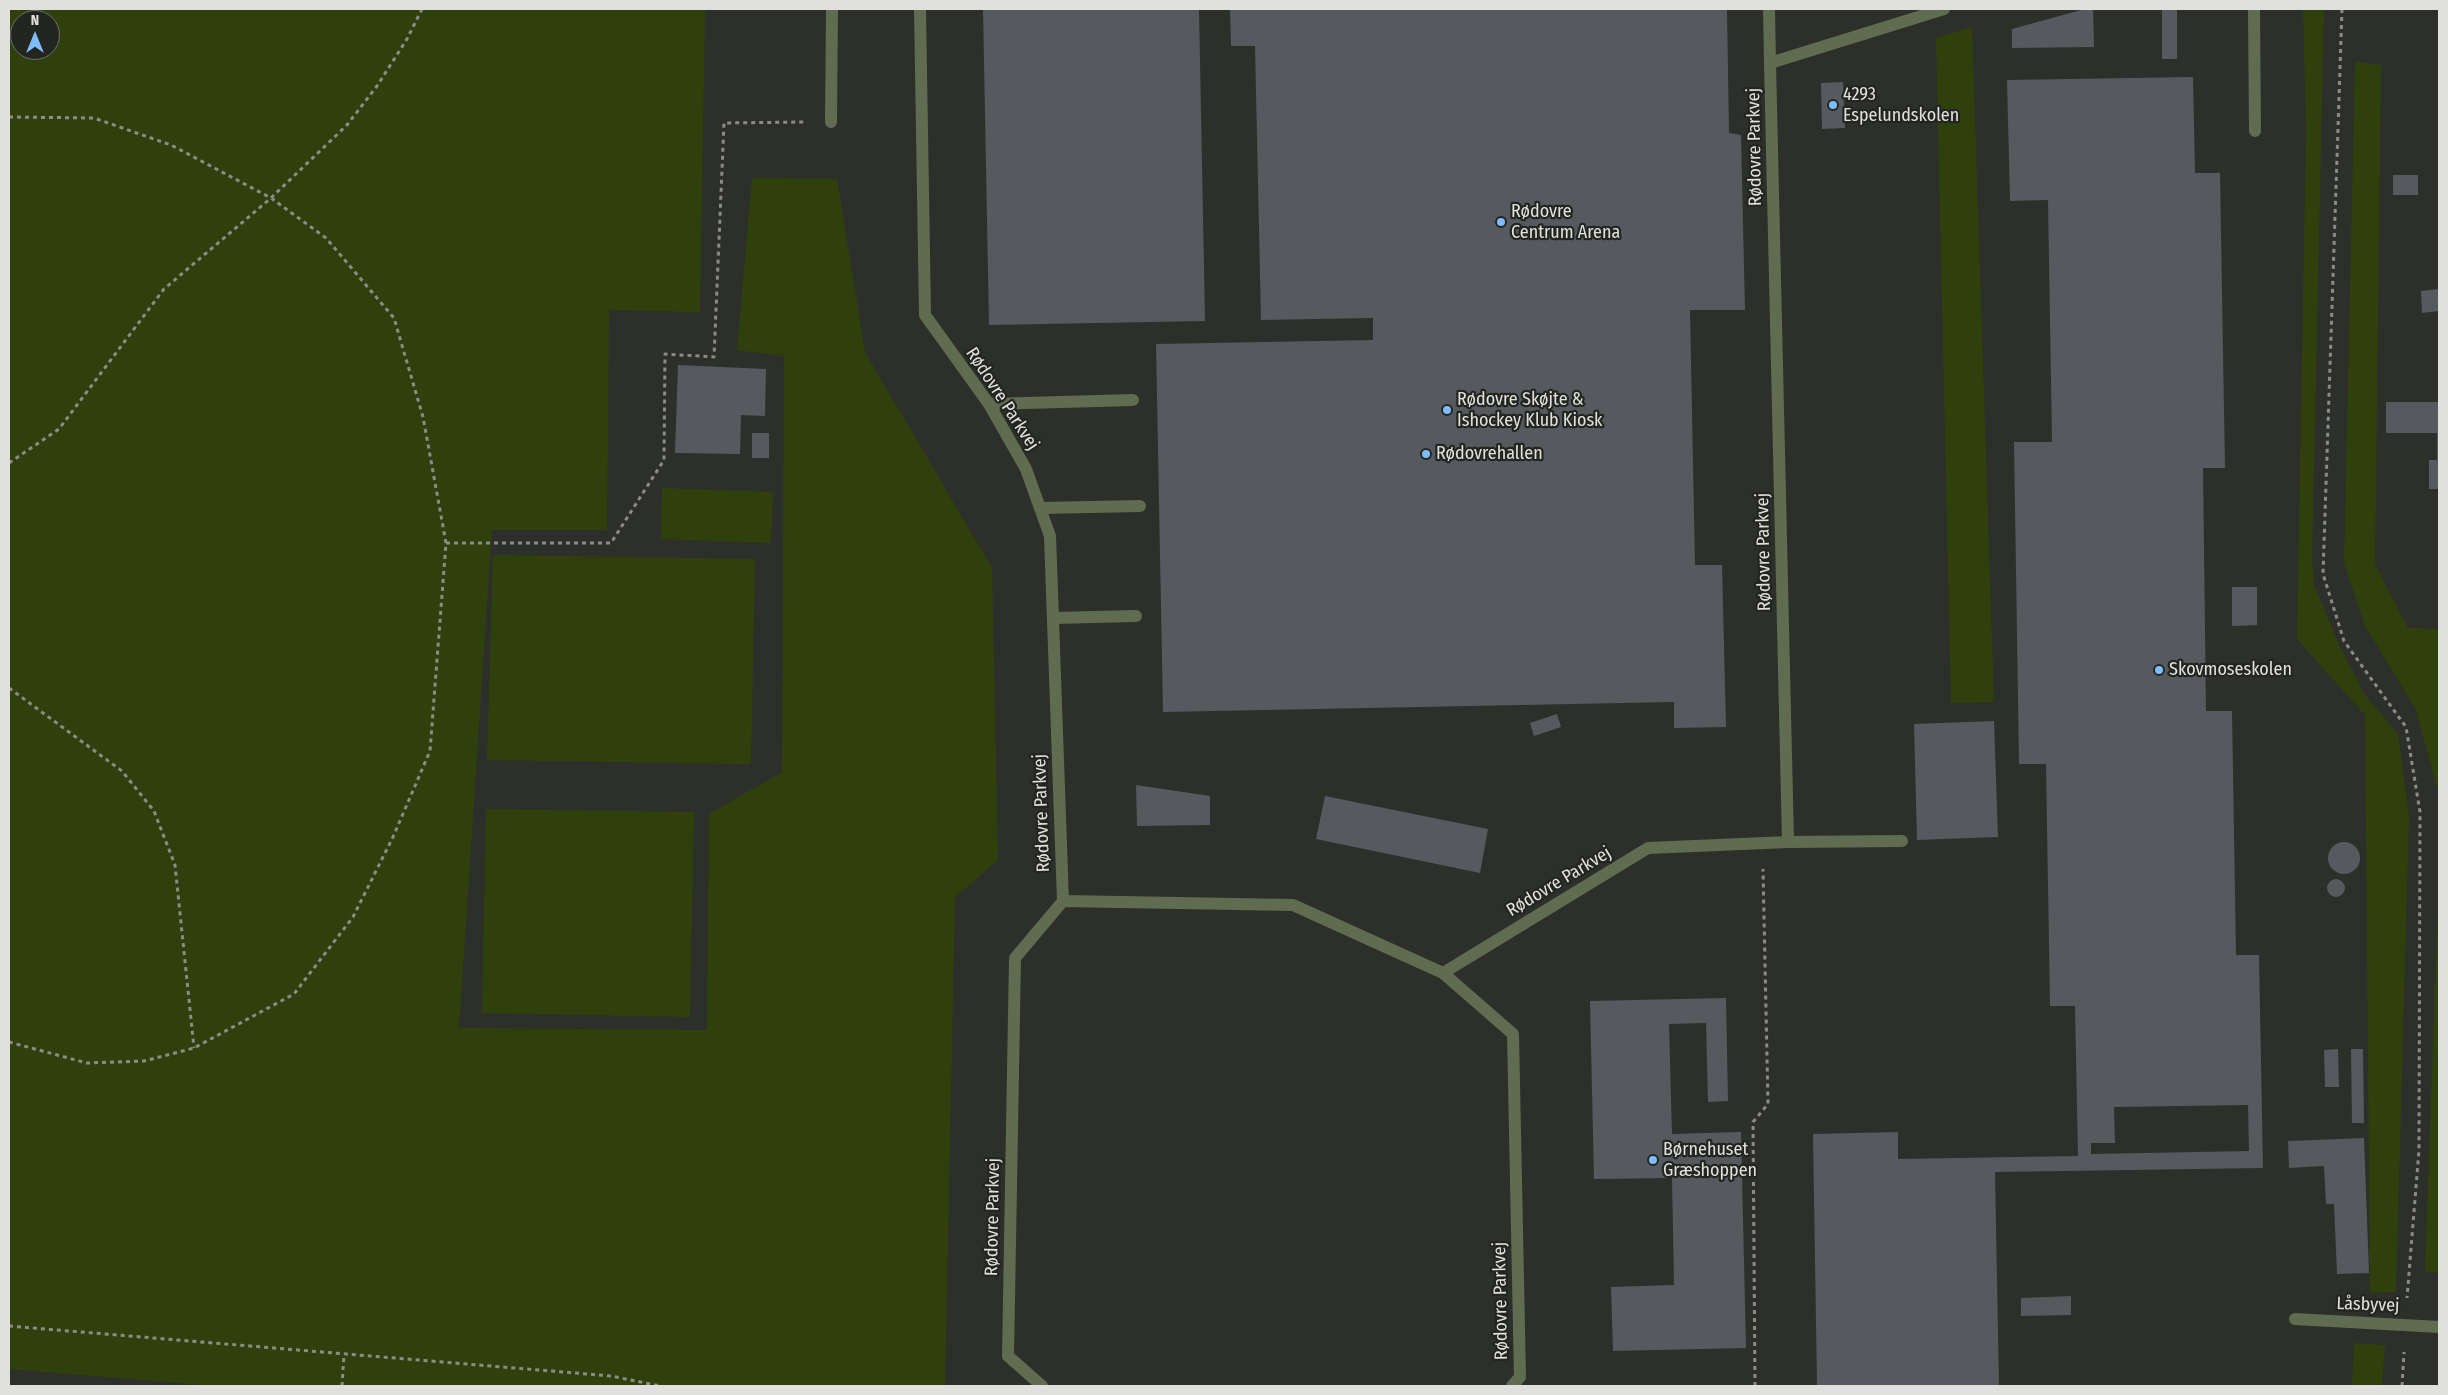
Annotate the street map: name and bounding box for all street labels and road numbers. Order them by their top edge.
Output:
street label: Rødovre Parkvej [1743,88,1767,206]
street label: Rødovre Parkvej [961,344,1043,454]
street label: Rødovre Parkvej [1752,493,1776,611]
street label: Rødovre Parkvej [1029,754,1055,872]
street label: Rødovre Parkvej [1503,842,1615,922]
street label: Rødovre Parkvej [981,1158,1005,1276]
street label: Rødovre Parkvej [1489,1242,1513,1360]
street label: Låsbyvej [2336,1293,2400,1317]

